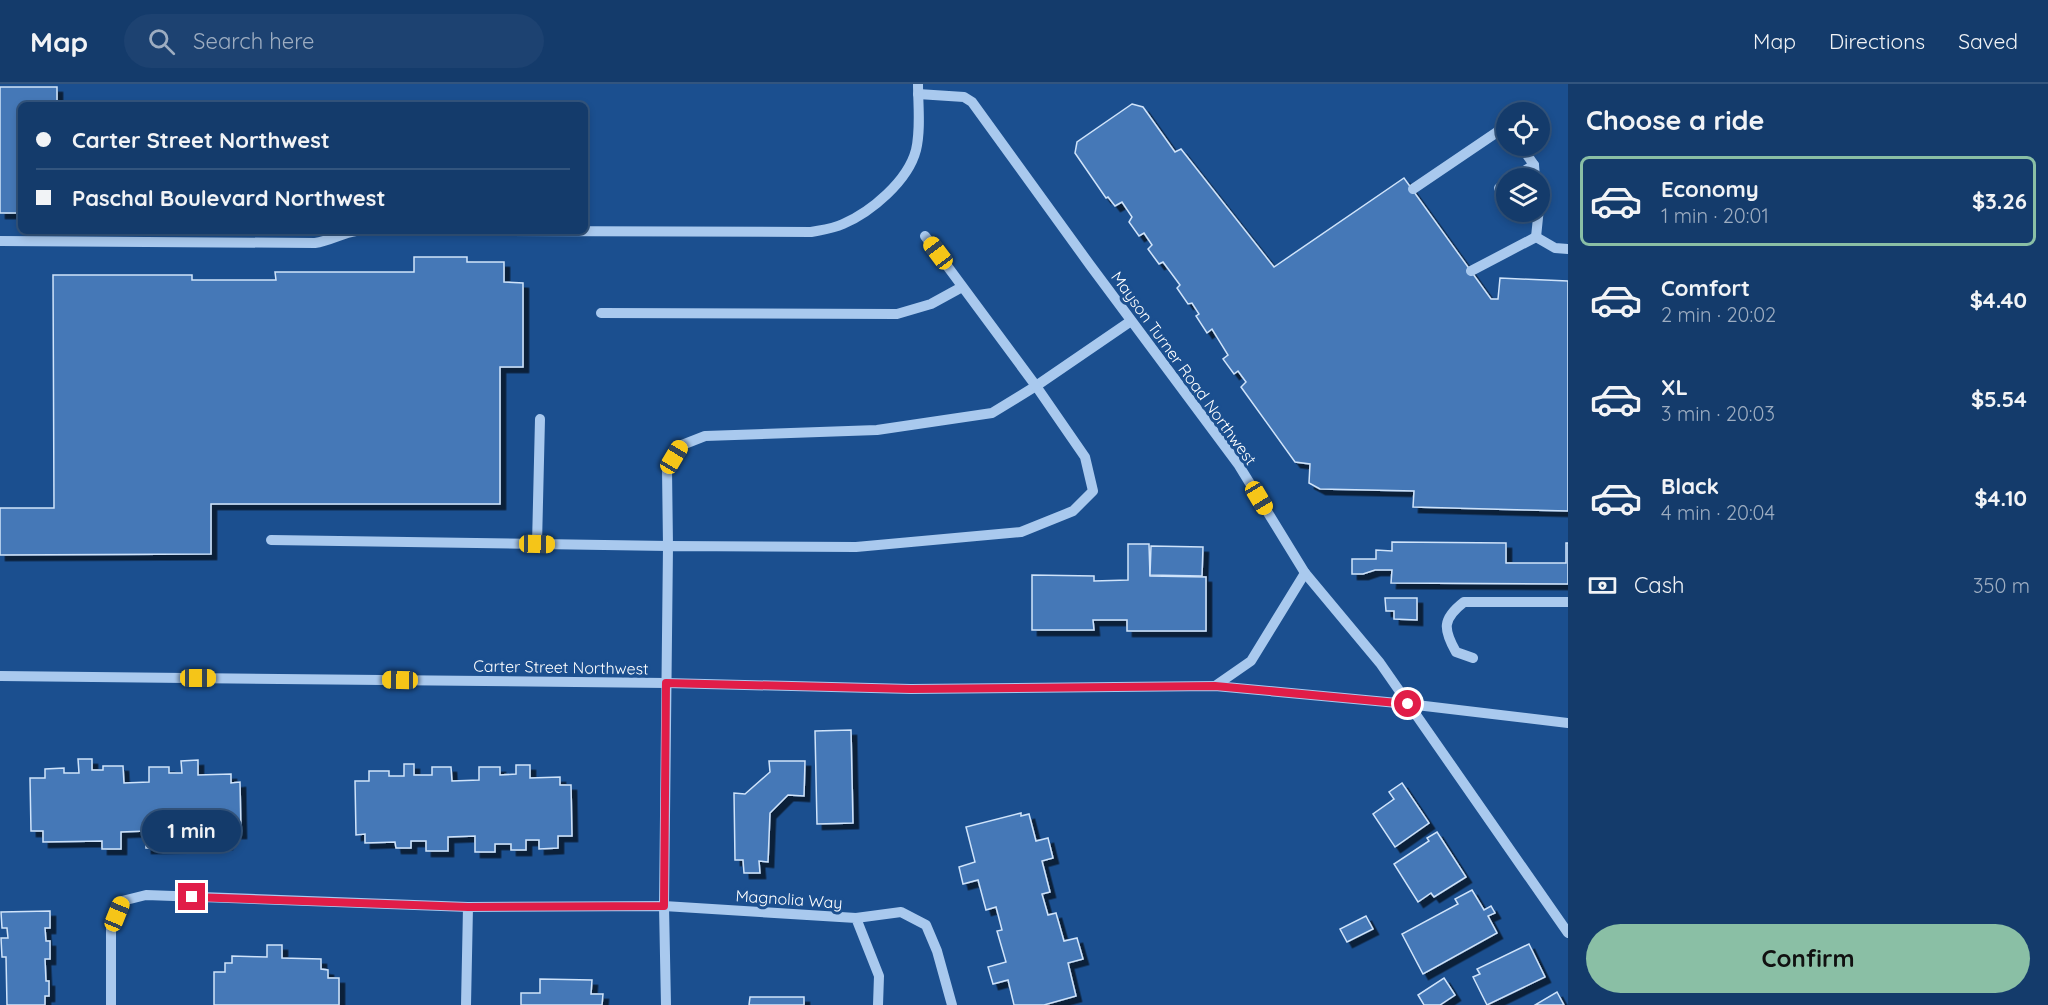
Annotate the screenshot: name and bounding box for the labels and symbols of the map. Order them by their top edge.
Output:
car [920,233,956,273]
street label: Mayson Turner Road Northwest [1107,267,1261,469]
car [657,437,691,477]
car [1242,478,1276,518]
car [519,535,555,553]
street label: Carter Street Northwest [473,655,649,679]
car [180,669,216,687]
car [382,671,418,689]
route start [1394,690,1421,717]
callout: 1 min [142,810,242,852]
route end [178,883,205,910]
street label: Magnolia Way [735,885,843,913]
car [102,894,132,934]

